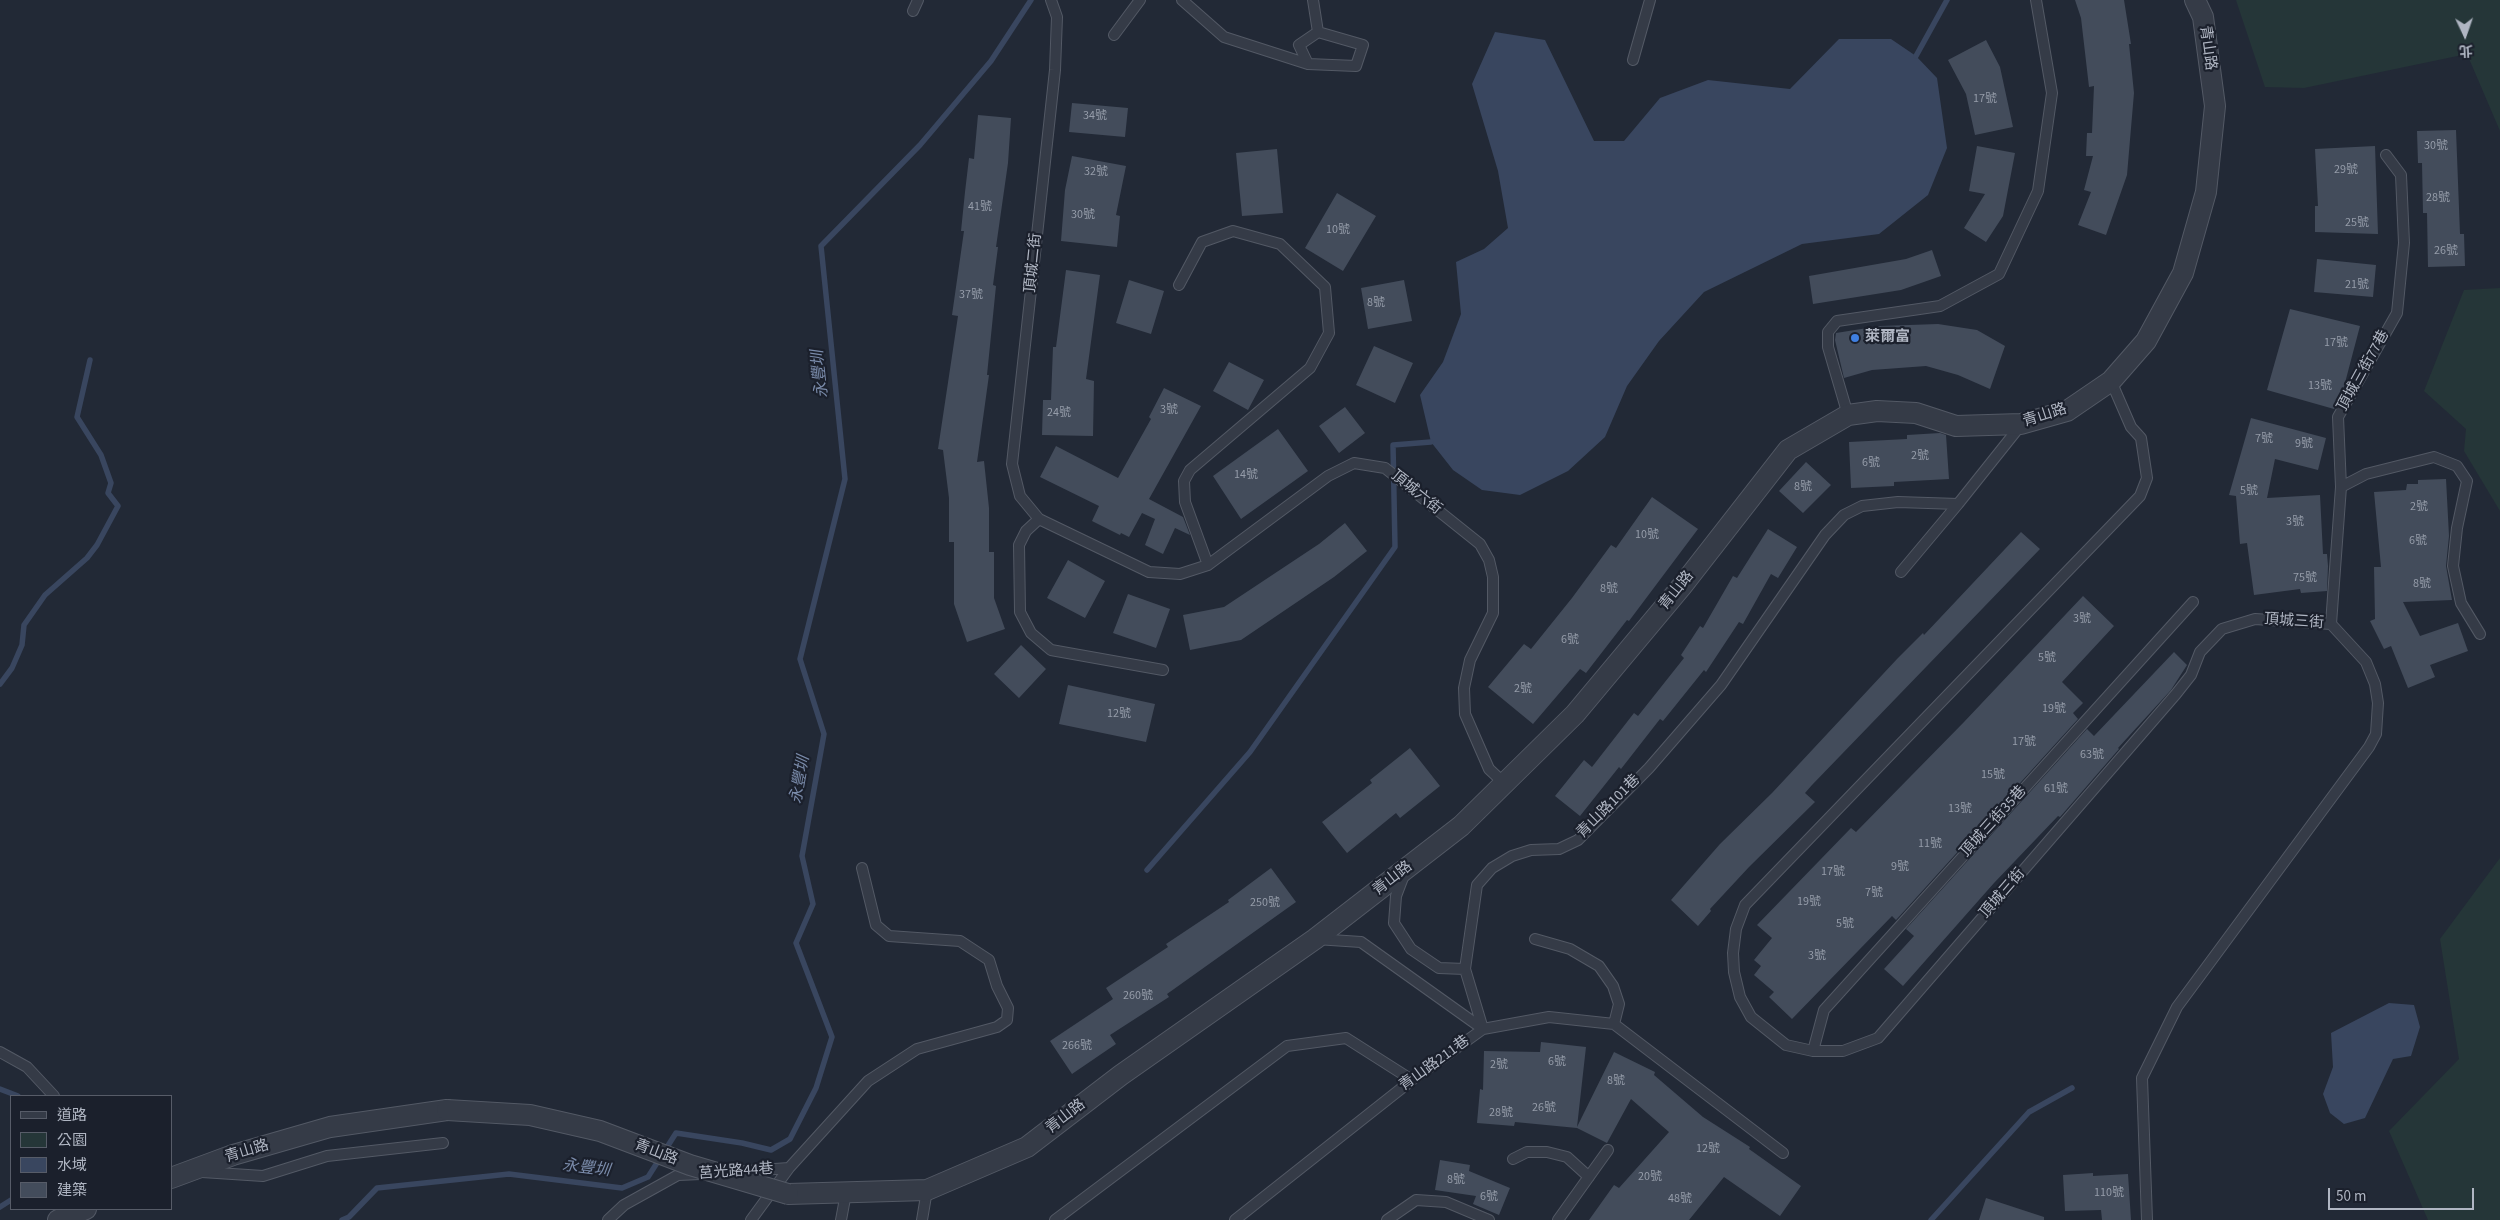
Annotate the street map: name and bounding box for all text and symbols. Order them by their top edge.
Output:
north arrow [2440,10,2490,60]
street label: 青山路 [2195,24,2219,72]
text: 北 [2458,40,2473,60]
house number: 17號 [1973,92,1997,106]
house number: 34號 [1083,109,1107,123]
house number: 30號 [2424,139,2448,153]
house number: 29號 [2334,163,2358,177]
house number: 32號 [1084,165,1108,179]
house number: 28號 [2426,191,2450,205]
house number: 41號 [968,200,992,214]
house number: 30號 [1071,208,1095,222]
house number: 25號 [2345,216,2369,230]
house number: 10號 [1326,223,1350,237]
street label: 頂城二街 [1022,232,1046,294]
house number: 26號 [2434,244,2458,258]
house number: 21號 [2345,278,2369,292]
house number: 37號 [959,288,983,302]
house number: 8號 [1367,296,1385,310]
street label: 頂城三街77巷 [2334,327,2394,415]
place label: 萊爾富 [1865,329,1910,347]
marker: 萊爾富 [1849,332,1861,344]
house number: 17號 [2324,336,2348,350]
water label: 永豐圳 [809,349,833,399]
house number: 13號 [2308,379,2332,393]
street label: 青山路 [2021,400,2069,432]
house number: 3號 [1160,403,1178,417]
house number: 24號 [1047,406,1071,420]
house number: 7號 [2255,432,2273,446]
house number: 9號 [2295,437,2313,451]
house number: 2號 [1911,449,1929,463]
house number: 6號 [1862,456,1880,470]
street label: 頂城六街 [1387,467,1445,519]
house number: 14號 [1234,468,1258,482]
house number: 8號 [1794,480,1812,494]
house number: 5號 [2240,484,2258,498]
house number: 2號 [2410,500,2428,514]
house number: 3號 [2286,515,2304,529]
house number: 10號 [1635,528,1659,542]
house number: 6號 [2409,534,2427,548]
street label: 青山路 [1656,568,1698,614]
house number: 75號 [2293,571,2317,585]
house number: 8號 [2413,577,2431,591]
house number: 8號 [1600,582,1618,596]
street label: 頂城三街 [2263,611,2325,633]
house number: 3號 [2073,612,2091,626]
house number: 6號 [1561,633,1579,647]
house number: 5號 [2038,651,2056,665]
house number: 2號 [1514,682,1532,696]
house number: 19號 [2042,702,2066,716]
house number: 12號 [1107,707,1131,721]
house number: 17號 [2012,735,2036,749]
house number: 63號 [2080,748,2104,762]
water label: 永豐圳 [787,755,815,805]
house number: 15號 [1981,768,2005,782]
street label: 青山路101巷 [1574,772,1644,842]
house number: 61號 [2044,782,2068,796]
street label: 頂城三街35巷 [1957,783,2031,861]
house number: 13號 [1948,802,1972,816]
house number: 11號 [1918,837,1942,851]
street label: 青山路 [1370,858,1416,900]
house number: 9號 [1891,860,1909,874]
house number: 17號 [1821,865,1845,879]
street label: 頂城三街 [1977,865,2029,923]
house number: 7號 [1865,886,1883,900]
house number: 19號 [1797,895,1821,909]
house number: 250號 [1250,896,1280,910]
house number: 5號 [1836,917,1854,931]
house number: 3號 [1808,949,1826,963]
house number: 260號 [1123,989,1153,1003]
street label: 青山路211巷 [1396,1033,1474,1095]
house number: 266號 [1062,1039,1092,1053]
house number: 6號 [1548,1055,1566,1069]
house number: 2號 [1490,1058,1508,1072]
house number: 8號 [1607,1074,1625,1088]
legend [10,1095,172,1210]
street label: 青山路 [1043,1096,1089,1138]
house number: 26號 [1532,1101,1556,1115]
text: 道路 [57,1105,87,1126]
house number: 28號 [1489,1106,1513,1120]
text: 公園 [57,1130,87,1151]
street label: 青山路 [223,1137,271,1167]
street label: 青山路 [632,1137,680,1169]
house number: 12號 [1696,1142,1720,1156]
text: 水域 [57,1155,87,1176]
water label: 永豐圳 [561,1157,611,1181]
street label: 莒光路44巷 [698,1160,774,1184]
house number: 20號 [1638,1170,1662,1184]
house number: 8號 [1447,1173,1465,1187]
scale bar [2330,1178,2476,1210]
text: 建築 [57,1180,87,1201]
house number: 110號 [2094,1186,2124,1200]
text: 50 m [2336,1186,2366,1207]
house number: 6號 [1480,1190,1498,1204]
house number: 48號 [1668,1192,1692,1206]

